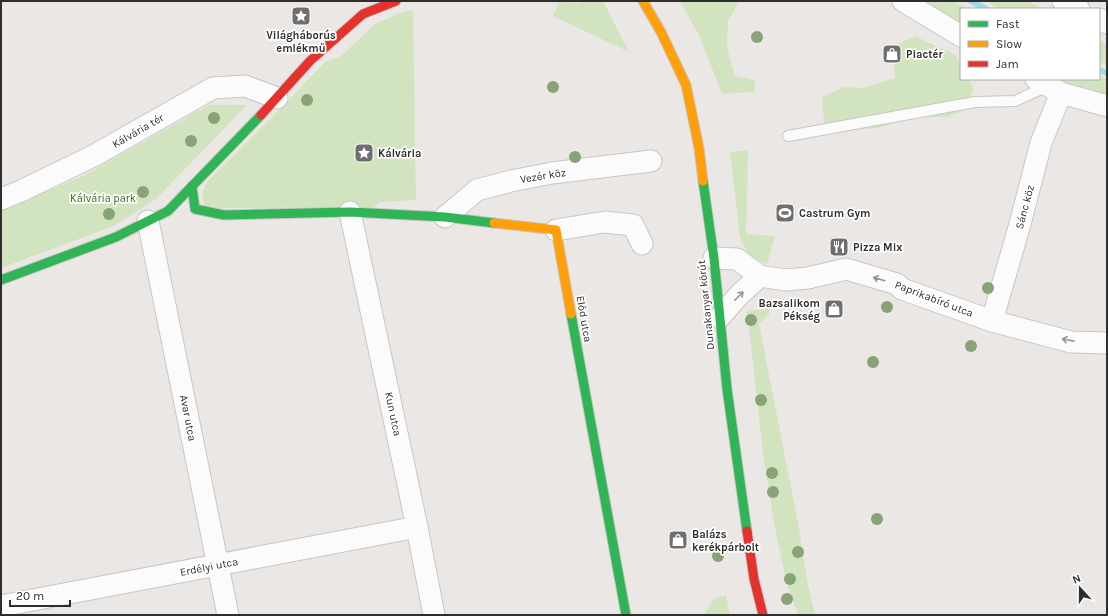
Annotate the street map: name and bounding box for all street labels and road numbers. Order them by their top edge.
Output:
street label: Kálvária tér [110,111,166,151]
street label: Vezér köz [519,166,567,186]
street label: Sánc köz [1013,184,1037,230]
street label: Dunakanyar körút [695,259,717,351]
street label: Paprikabíró utca [893,278,975,320]
street label: Előd utca [574,295,594,343]
street label: Kun utca [382,391,404,437]
street label: Avar utca [177,394,199,442]
street label: Erdélyi utca [179,555,239,579]

